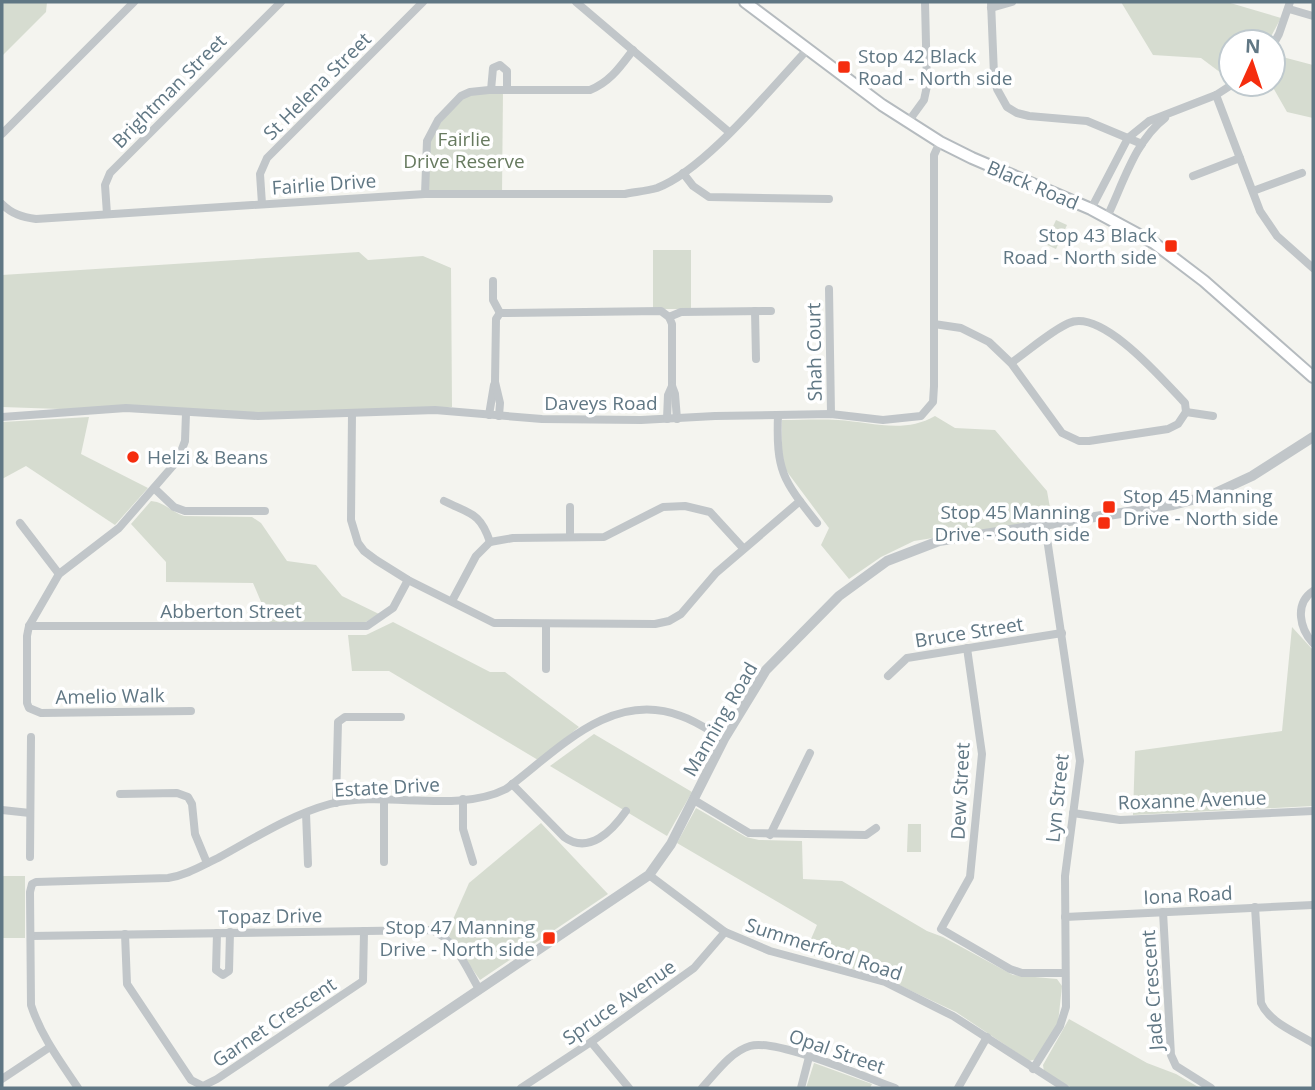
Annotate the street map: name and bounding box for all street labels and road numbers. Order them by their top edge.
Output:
street label: St Helena Street [257,26,377,146]
street label: Brightman Street [106,28,232,154]
street label: Black Road [983,154,1083,216]
street label: Fairlie Drive [271,167,377,201]
street label: Shah Court [800,302,828,402]
street label: Daveys Road [544,390,658,416]
street label: Abberton Street [160,598,302,624]
street label: Bruce Street [913,611,1025,653]
street label: Manning Road [677,657,763,781]
street label: Amelio Walk [55,682,165,710]
street label: Dew Street [944,742,976,840]
street label: Lyn Street [1039,752,1075,844]
street label: Estate Drive [333,771,441,803]
street label: Roxanne Avenue [1117,784,1267,816]
street label: Iona Road [1143,880,1233,910]
street label: Topaz Drive [218,902,322,930]
street label: Summerford Road [742,911,906,987]
street label: Jade Crescent [1135,929,1169,1053]
street label: Spruce Avenue [557,953,681,1051]
street label: Garnet Crescent [207,971,341,1073]
street label: Opal Street [786,1022,889,1080]

